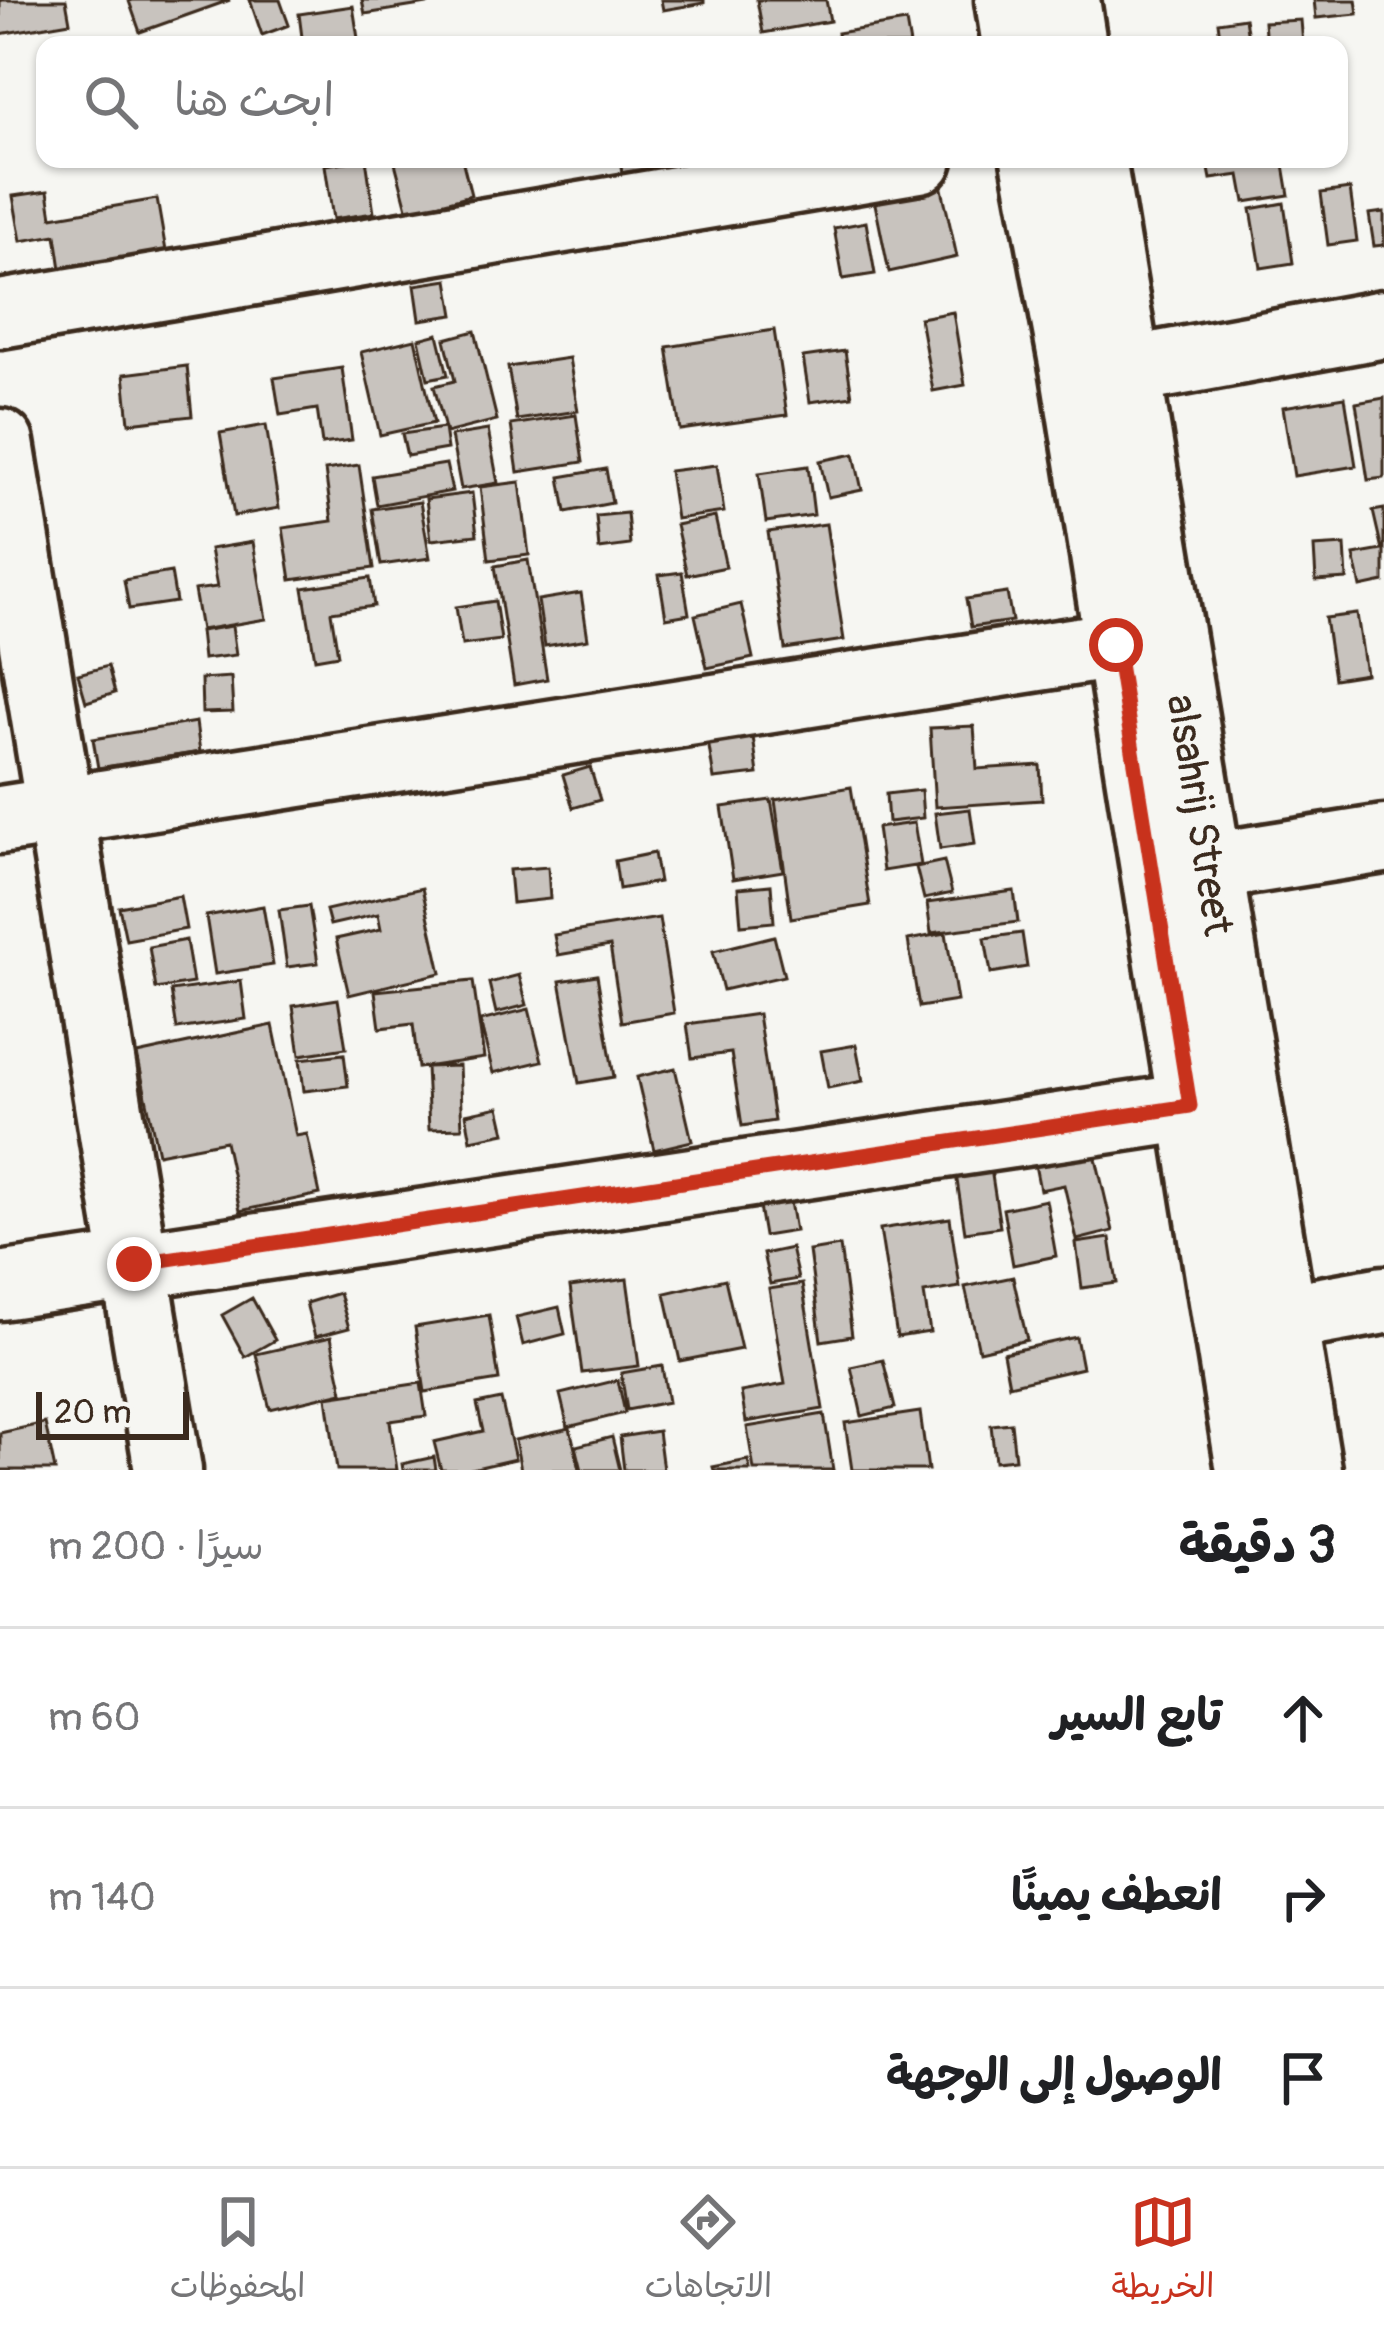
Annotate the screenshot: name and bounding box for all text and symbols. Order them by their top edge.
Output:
search box [36,36,1348,168]
icon: search [78,69,144,135]
text: ابحث هنا [174,73,334,129]
route start [1089,618,1143,672]
street label: alsahrij Street [1154,691,1244,939]
route end [107,1237,161,1291]
scale bar [36,1386,189,1439]
text: 20 m [54,1392,131,1433]
text: 3 دقيقة [1179,1514,1336,1578]
text: سيرًا · 200 m [48,1522,264,1571]
icon: ahead [1270,1685,1336,1751]
text: تابع السير [1052,1688,1222,1744]
text: 60 m [48,1693,140,1742]
icon: right [1270,1865,1336,1931]
text: انعطف يمينًا [1011,1868,1222,1924]
text: 140 m [48,1873,156,1922]
icon: arrive [1270,2045,1336,2111]
text: الوصول إلى الوجهة [886,2048,1222,2104]
tab: المحفوظات [170,2189,306,2315]
tab: الاتجاهات [645,2189,772,2315]
tab: الخريطة [1111,2189,1214,2315]

